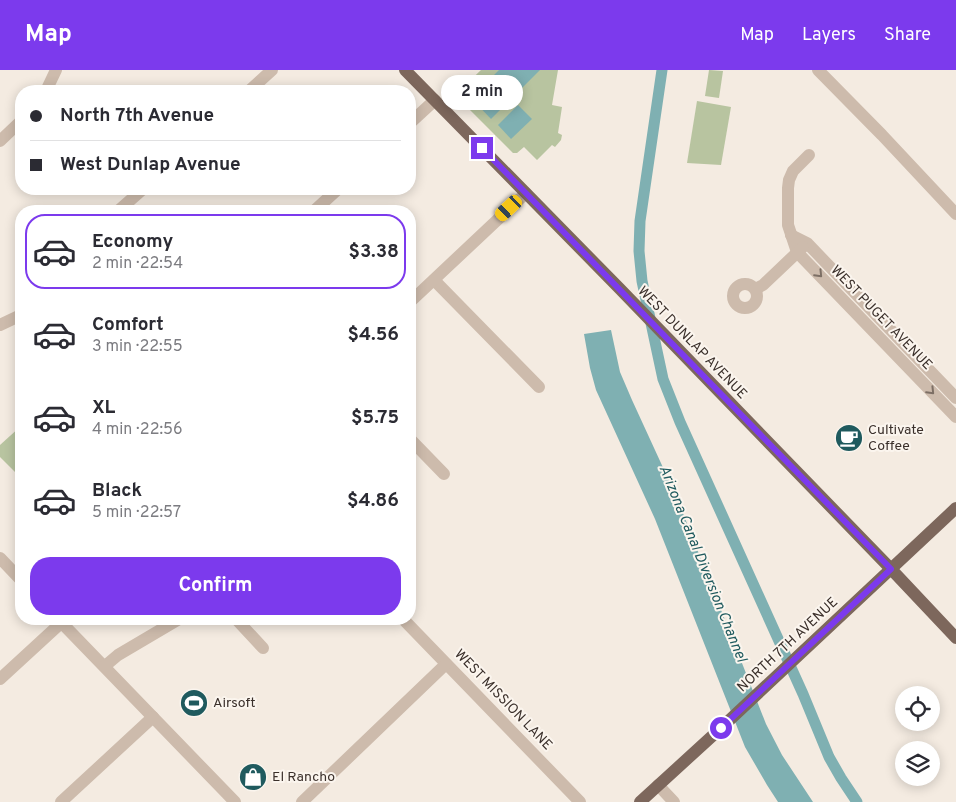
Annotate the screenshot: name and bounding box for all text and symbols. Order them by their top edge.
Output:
text: Map [25,20,72,50]
text: Map [740,24,774,47]
text: Layers [802,24,856,47]
text: Share [884,24,931,47]
callout: 2 min [441,75,523,110]
text: 2 min [461,82,503,102]
text: North 7th Avenue [60,104,214,128]
route end [471,137,493,159]
text: West Dunlap Avenue [60,153,241,177]
car [492,192,525,224]
icon: car [32,229,77,274]
text: Economy [92,230,173,254]
text: $3.38 [349,240,399,264]
text: 2 min · 22:54 [92,254,183,274]
street label: WEST PUGET AVENUE [827,262,935,374]
one-way arrow [813,268,822,277]
street label: WEST DUNLAP AVENUE [634,283,750,403]
icon: car [32,312,77,357]
text: Comfort [92,313,164,337]
text: $4.56 [347,323,399,347]
text: 3 min · 22:55 [92,337,183,357]
one-way arrow [925,386,934,395]
icon: car [32,395,77,440]
text: XL [92,396,115,420]
text: $5.75 [351,406,399,430]
text: 4 min · 22:56 [92,420,183,440]
place label: Cultivate Coffee [868,422,924,455]
cafe icon: Cultivate Coffee [834,423,864,453]
water label: Arizona Canal Diversion Channel [654,463,751,666]
icon: car [32,478,77,523]
text: Black [92,479,142,503]
text: $4.86 [347,489,399,513]
text: 5 min · 22:57 [92,503,181,523]
button: Confirm [30,557,401,615]
street label: NORTH 7TH AVENUE [734,594,842,696]
street label: WEST MISSION LANE [450,646,556,754]
map controls [895,686,940,786]
button: locate [895,686,940,731]
sports icon: Airsoft [179,688,209,718]
place label: Airsoft [213,695,256,712]
route start [710,717,732,739]
button: layers [895,741,940,786]
shop icon: El Rancho [238,762,268,792]
place label: El Rancho [272,769,335,786]

